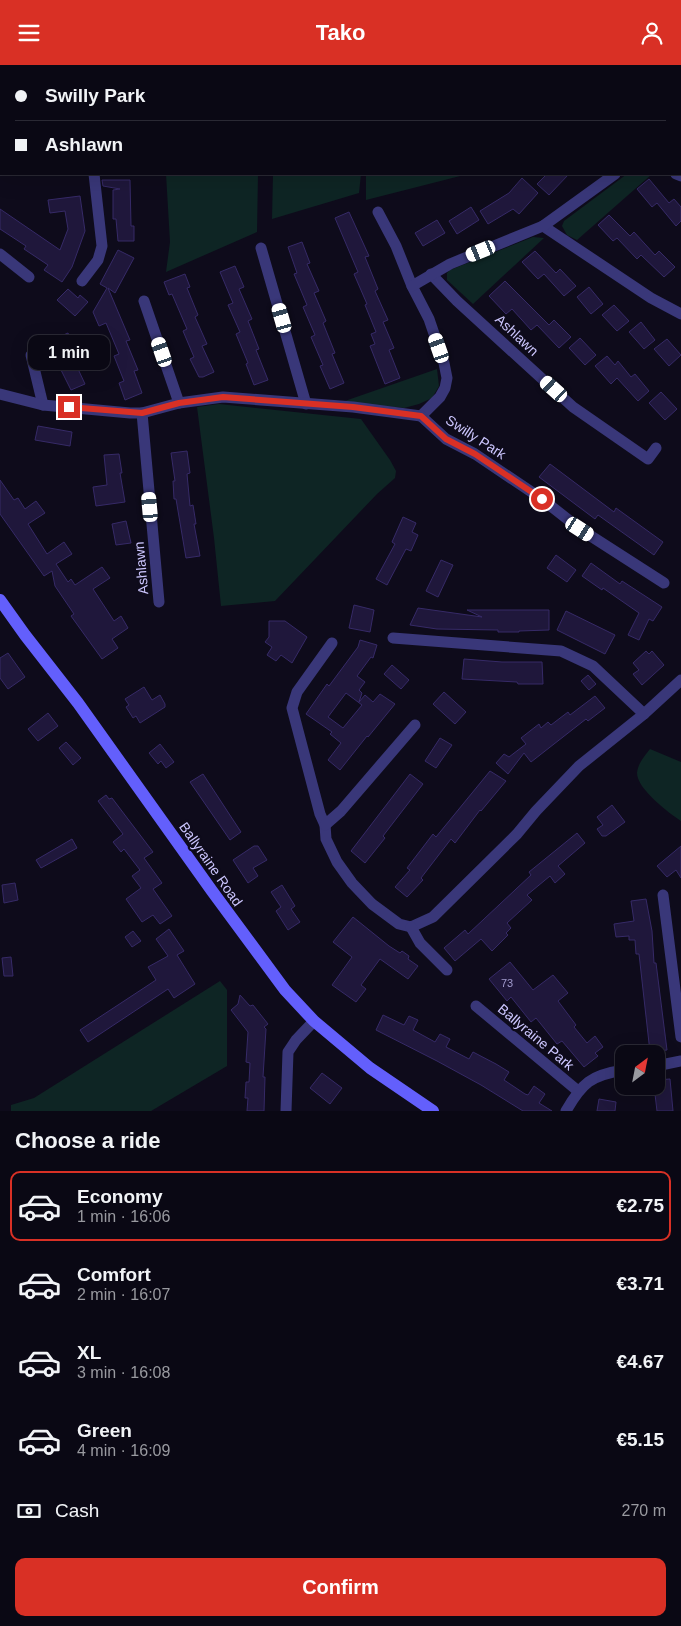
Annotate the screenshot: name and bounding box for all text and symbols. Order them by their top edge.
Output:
icon: menu [15,19,43,47]
icon: person [638,19,666,47]
text: Tako [316,20,365,45]
text: Swilly Park [45,85,145,106]
text: Ashlawn [45,134,123,155]
car [464,238,497,264]
car [270,302,293,334]
street label: Ashlawn [492,311,542,359]
car [427,331,450,365]
callout: 1 min [28,335,110,369]
car [150,335,173,369]
text: 1 min [48,344,90,361]
car [537,373,570,405]
route end [58,396,80,418]
street label: Swilly Park [443,412,510,463]
route start [531,488,553,510]
car [141,491,158,523]
car [563,515,596,543]
street label: Ashlawn [131,541,151,595]
street label: Ballyraine Road [176,819,246,909]
house number: 73 [501,977,513,989]
street label: Ballyraine Park [495,1001,578,1074]
north arrow [615,1045,665,1095]
map controls [615,1045,665,1095]
text: Choose a ride [15,1128,160,1153]
icon: car [17,1184,62,1229]
text: Economy [77,1186,163,1207]
text: €2.75 [616,1195,664,1216]
text: 1 min · 16:06 [77,1208,170,1225]
icon: car [17,1262,62,1307]
text: Comfort [77,1264,151,1285]
text: €3.71 [616,1273,664,1294]
text: 2 min · 16:07 [77,1286,170,1303]
icon: car [17,1340,62,1385]
text: XL [77,1342,101,1363]
text: €4.67 [616,1351,664,1372]
text: 3 min · 16:08 [77,1364,170,1381]
icon: car [17,1418,62,1463]
text: Green [77,1420,132,1441]
text: €5.15 [616,1429,664,1450]
text: 4 min · 16:09 [77,1442,170,1459]
icon: cash [15,1497,43,1525]
text: Cash [55,1500,99,1521]
text: 270 m [622,1502,666,1519]
button: Confirm [15,1558,666,1616]

